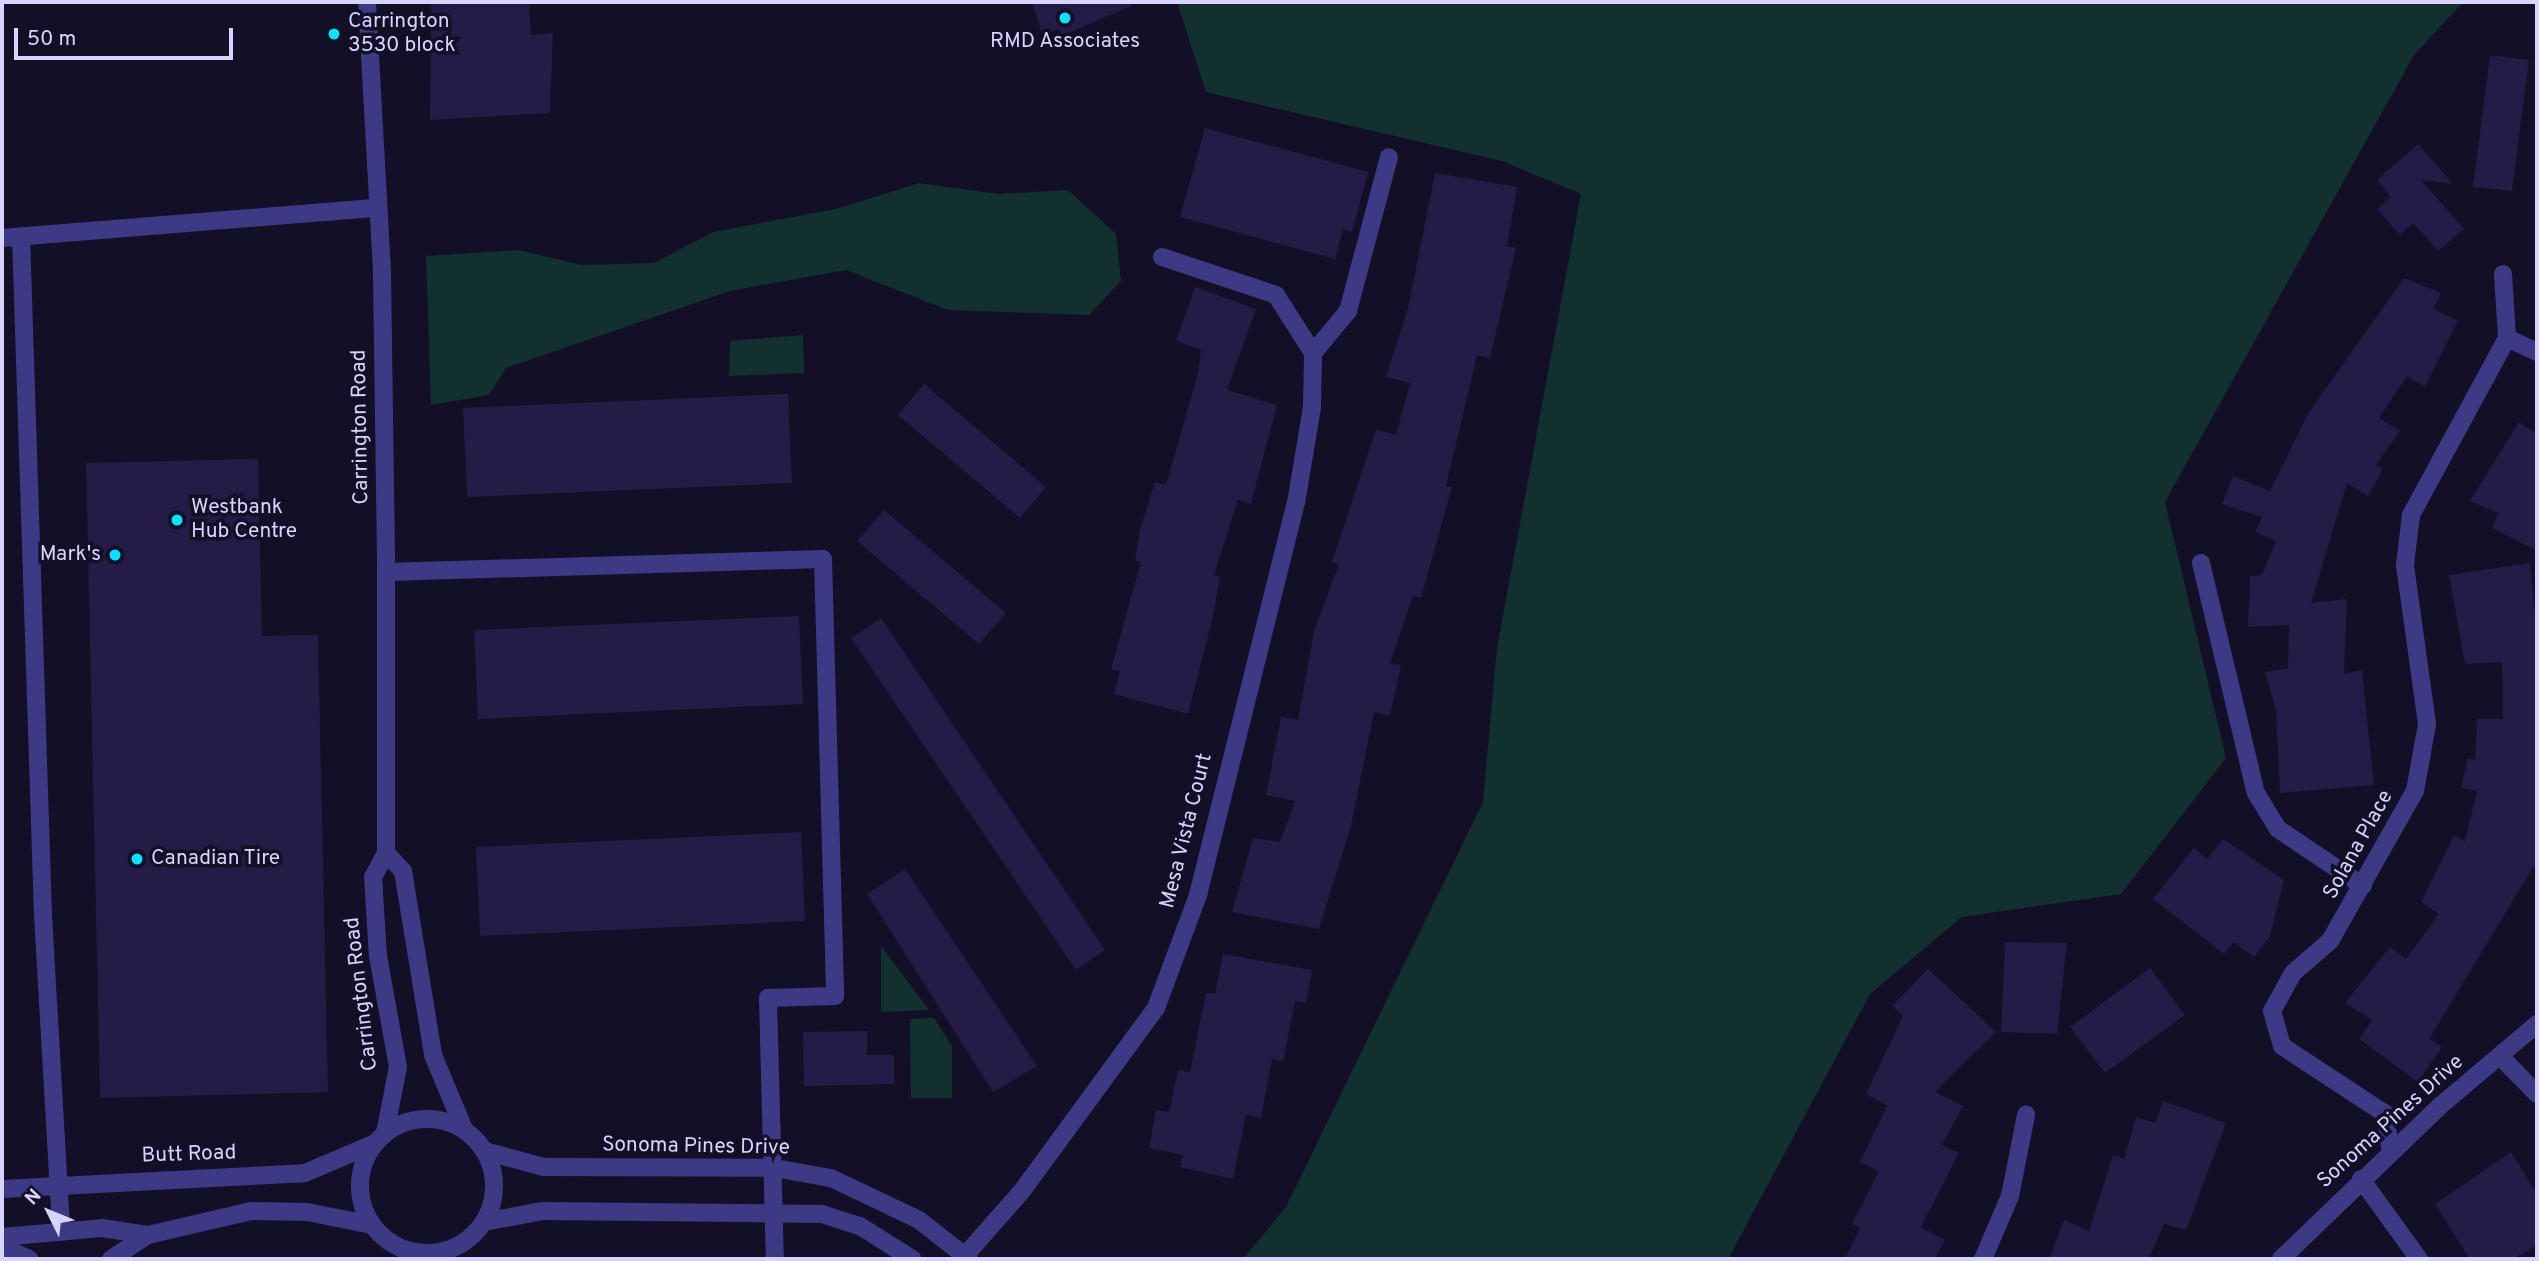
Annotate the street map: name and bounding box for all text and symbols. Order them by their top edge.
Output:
place label: Carrington 3530 block [348,9,456,59]
marker: RMD Associates [1057,10,1073,26]
scale bar [18,14,236,58]
text: 50 m [27,26,76,53]
marker: Carrington 3530 block [326,26,342,42]
place label: RMD Associates [990,29,1140,55]
street label: Carrington Road [347,349,375,505]
place label: Westbank Hub Centre [191,495,297,545]
marker: Westbank Hub Centre [169,512,185,528]
place label: Mark's [40,542,101,568]
marker: Mark's [107,547,123,563]
street label: Mesa Vista Court [1155,750,1219,912]
street label: Solana Place [2319,786,2399,904]
place label: Canadian Tire [151,846,281,872]
marker: Canadian Tire [129,851,145,867]
street label: Carrington Road [340,916,384,1072]
street label: Sonoma Pines Drive [2313,1050,2469,1194]
street label: Sonoma Pines Drive [602,1133,790,1161]
street label: Butt Road [141,1141,237,1169]
north arrow [14,1177,84,1247]
text: N [20,1185,47,1211]

